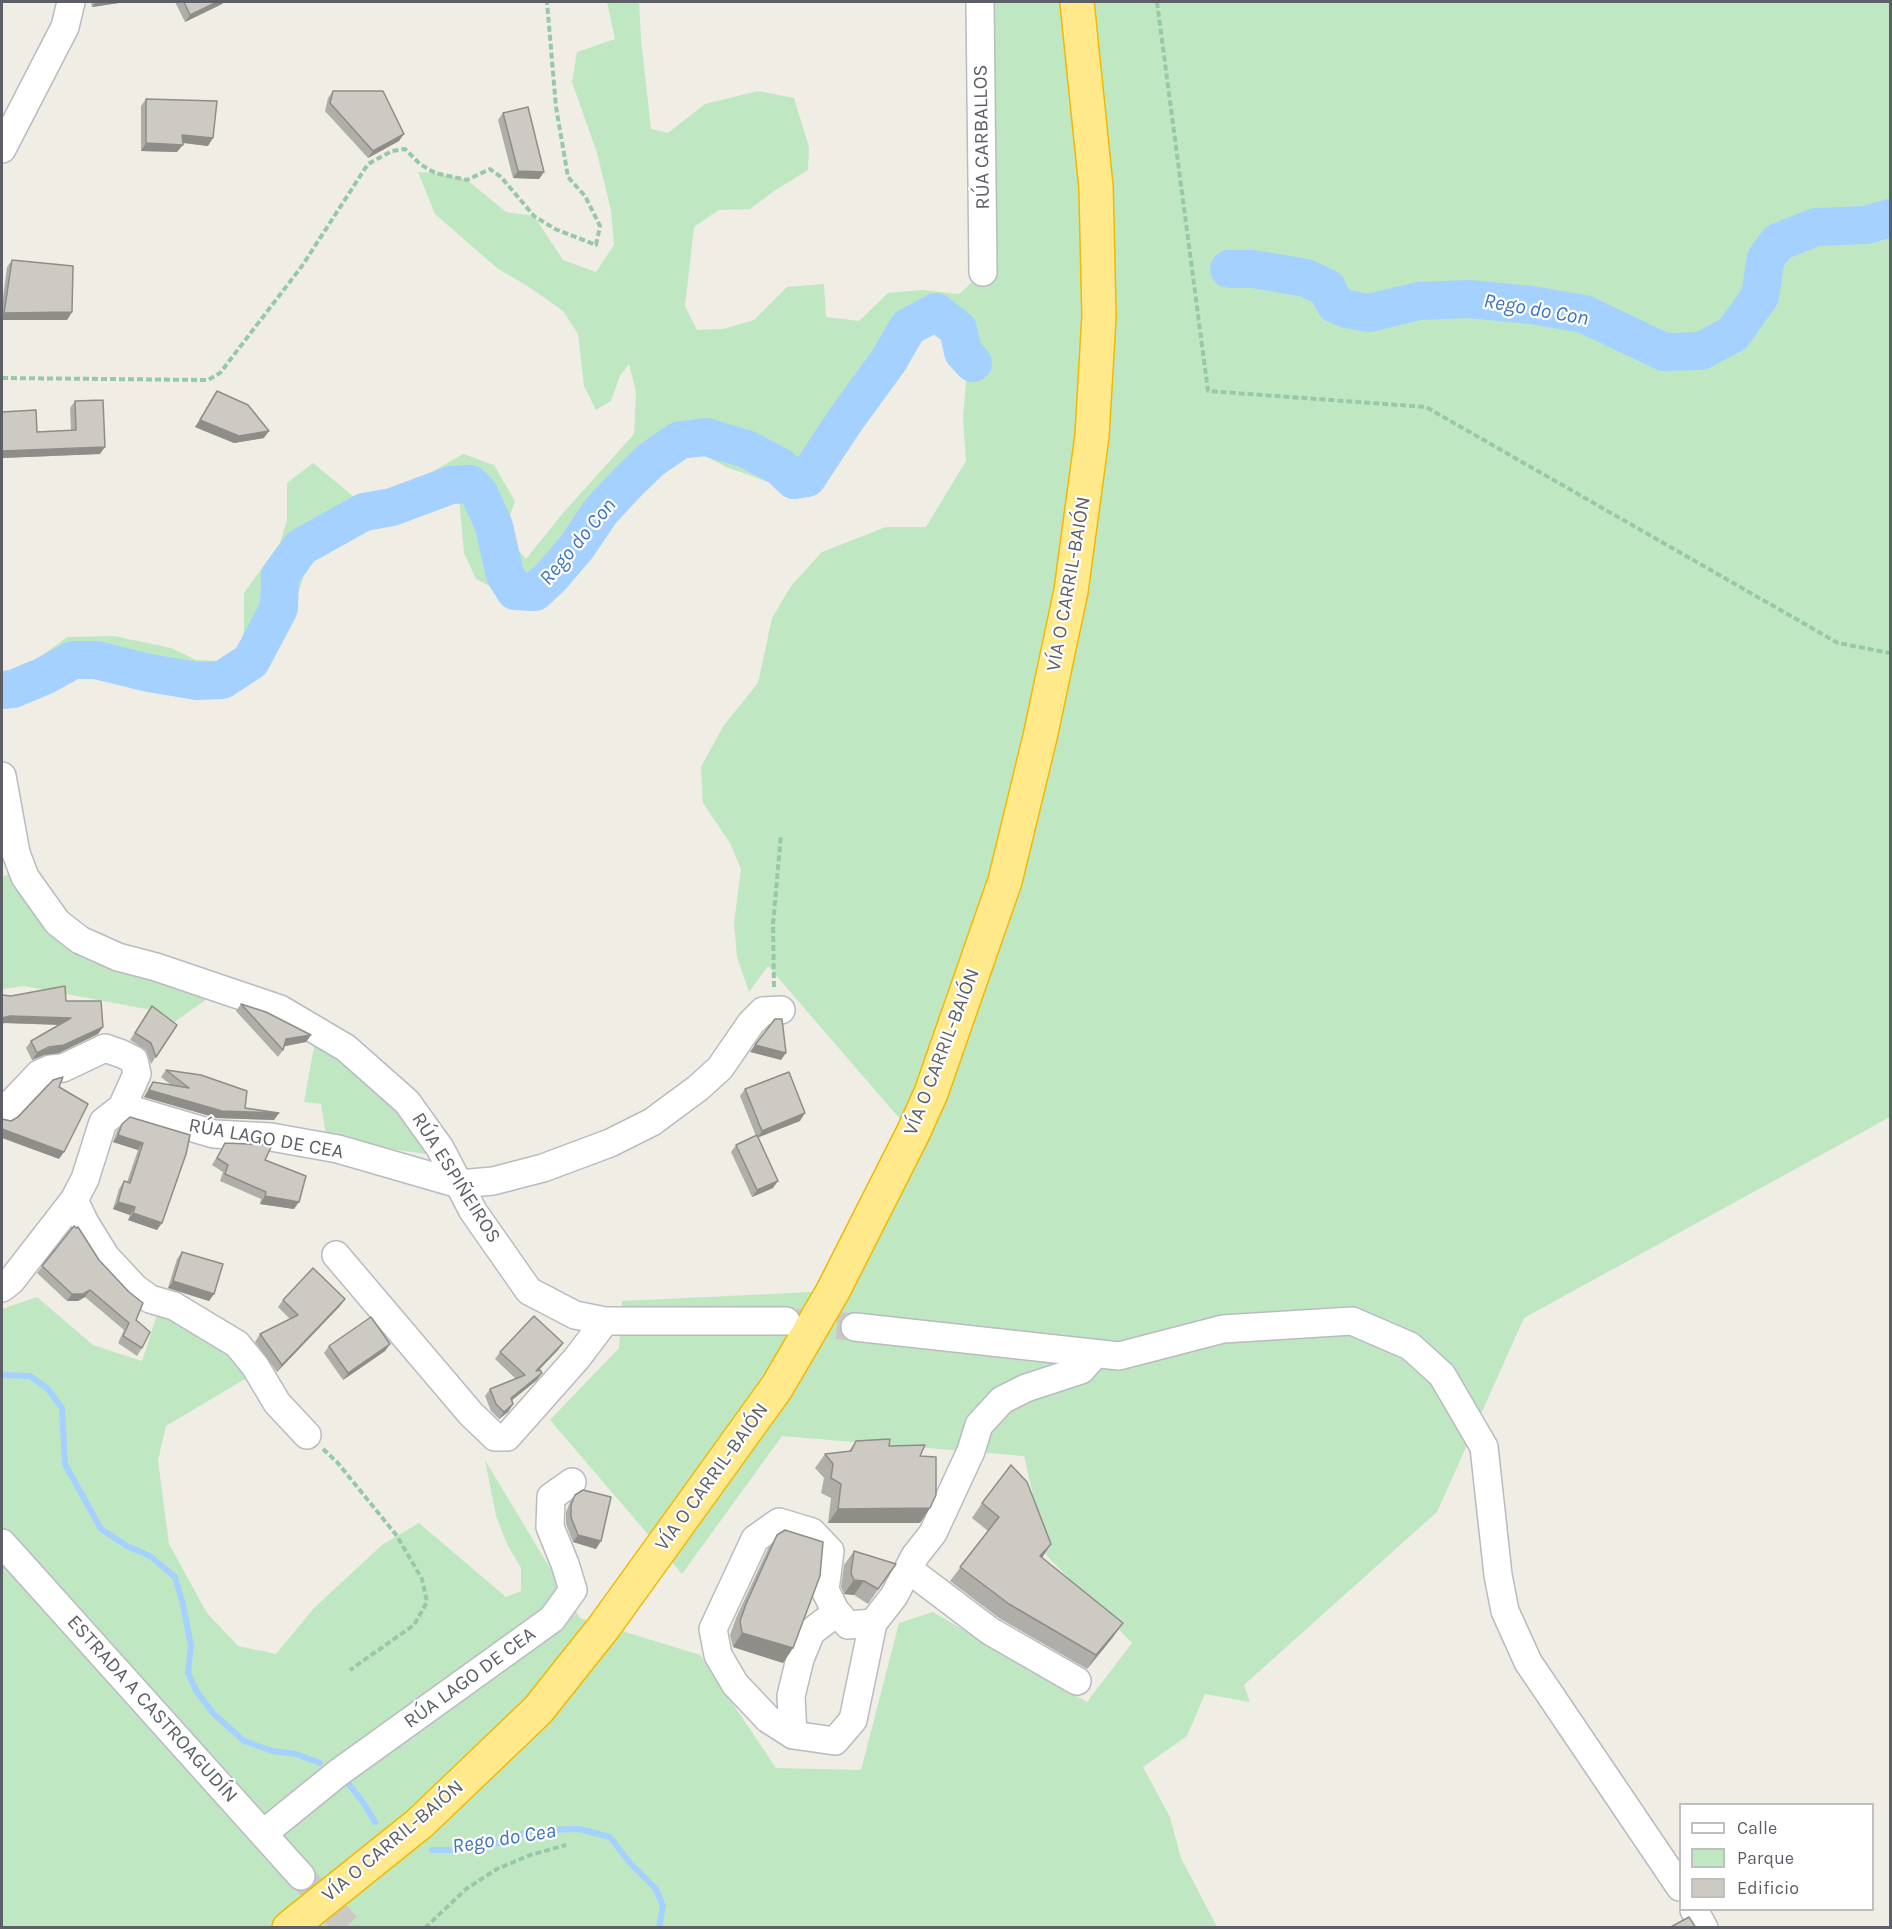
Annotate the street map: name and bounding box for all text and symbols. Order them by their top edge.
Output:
street label: RÚA CARBALLOS [969,64,995,210]
water label: Rego do Con [1482,288,1590,332]
water label: Rego do Con [534,493,622,591]
street label: VÍA O CARRIL-BAIÓN [1042,495,1096,673]
street label: VÍA O CARRIL-BAIÓN [899,965,985,1139]
street label: RÚA ESPIÑEIROS [406,1108,506,1248]
street label: RÚA LAGO DE CEA [187,1114,345,1164]
street label: VÍA O CARRIL-BAIÓN [650,1398,774,1556]
street label: ESTRADA A CASTROAGUDÍN [62,1610,242,1808]
street label: RÚA LAGO DE CEA [399,1622,541,1734]
street label: VÍA O CARRIL-BAIÓN [317,1775,469,1907]
legend [1679,1803,1874,1911]
text: Calle [1737,1817,1777,1839]
water label: Rego do Cea [450,1818,558,1860]
text: Parque [1737,1847,1794,1869]
text: Edificio [1737,1877,1799,1899]

